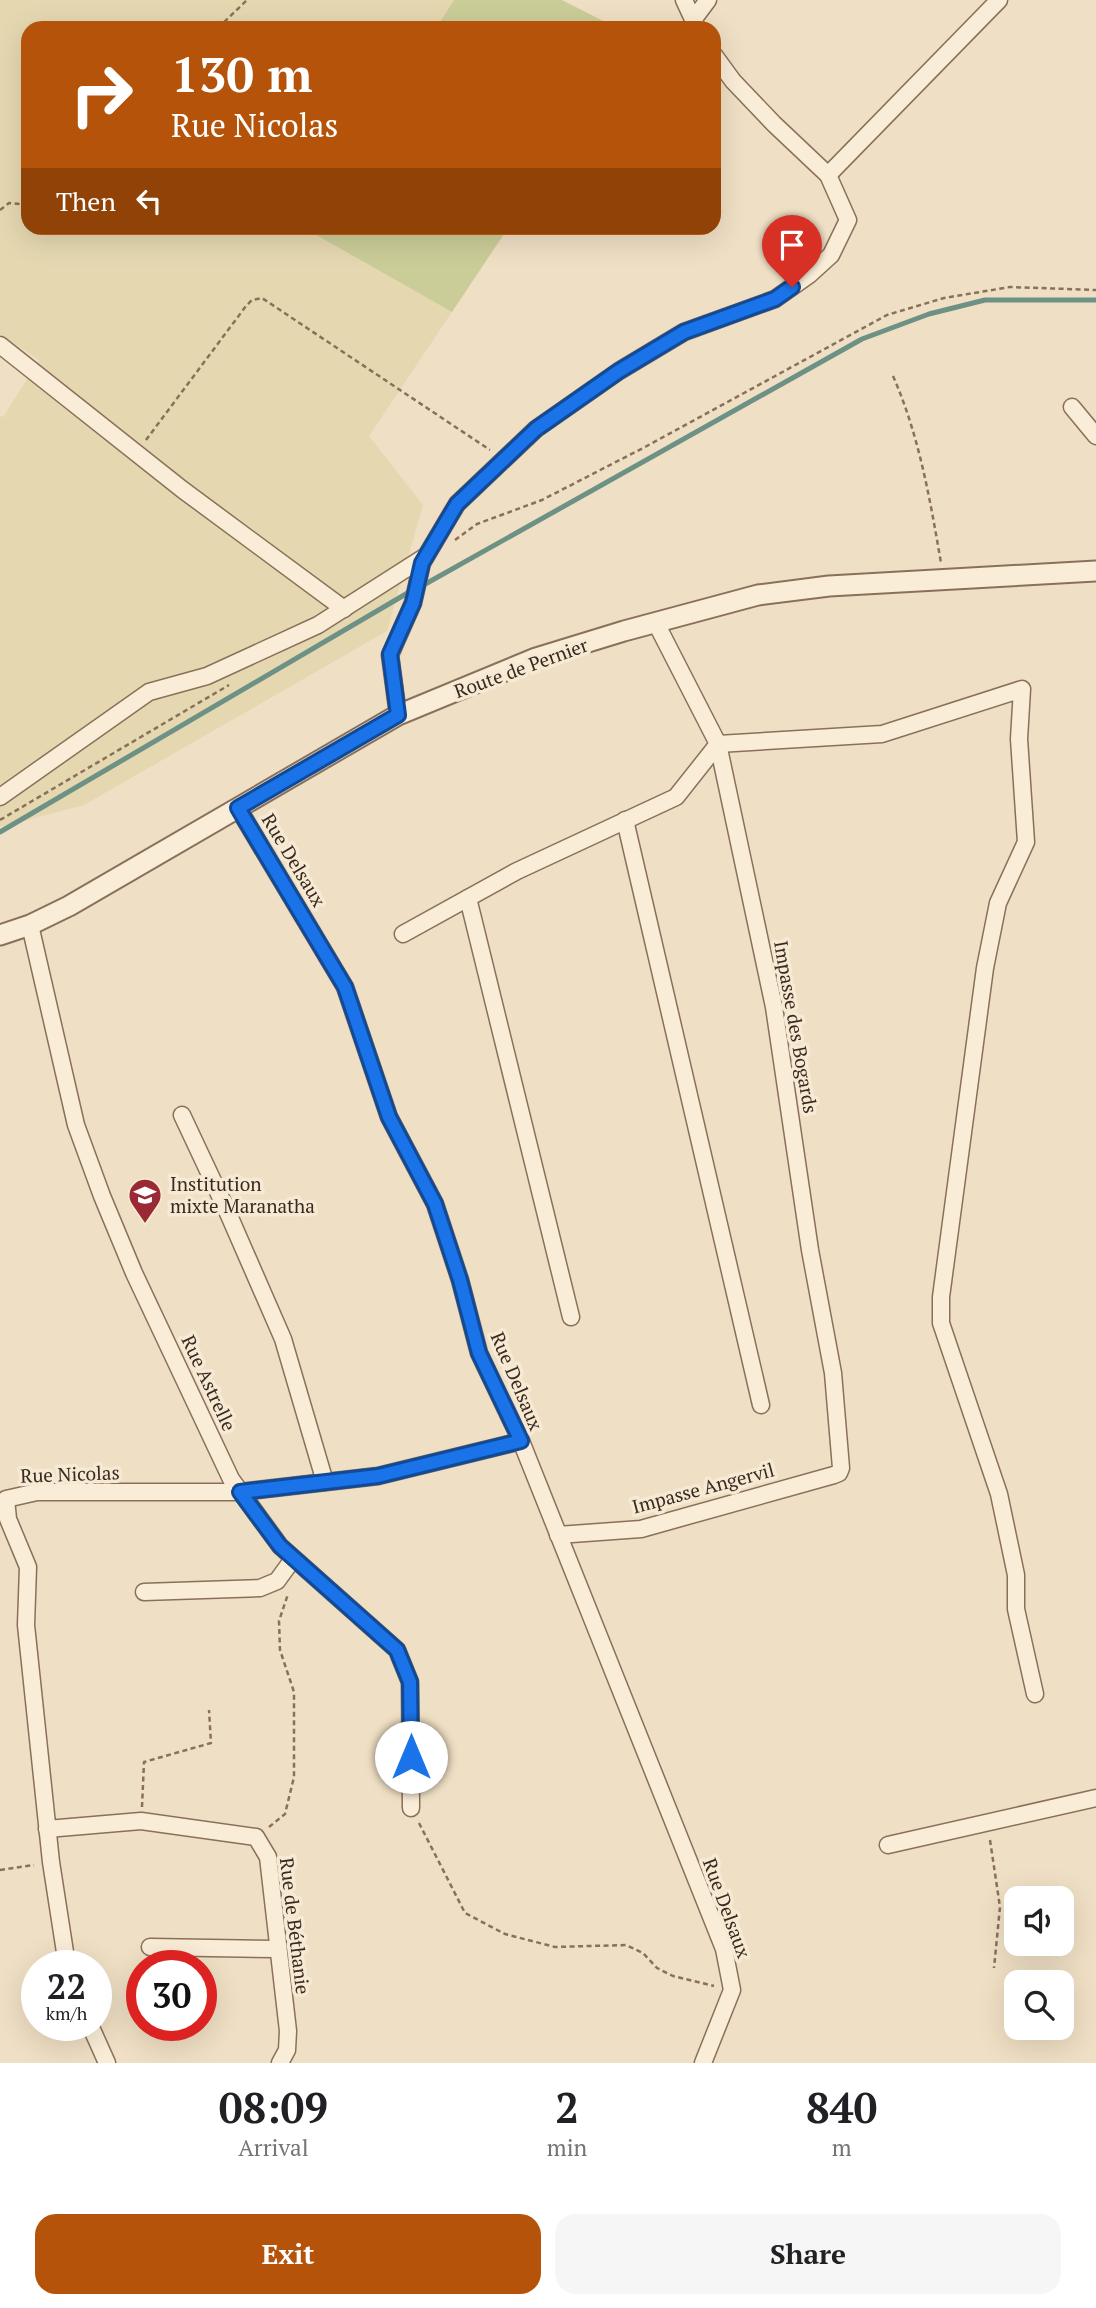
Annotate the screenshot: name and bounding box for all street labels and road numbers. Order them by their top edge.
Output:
street label: Route de Pernier [451,632,592,703]
street label: Rue Delsaux [257,809,332,911]
street label: Impasse des Bogards [769,939,824,1115]
street label: Rue Delsaux [486,1328,549,1434]
street label: Rue Astrelle [176,1331,243,1435]
street label: Impasse Angervil [629,1457,777,1519]
street label: Rue Nicolas [20,1459,120,1488]
street label: Rue Delsaux [698,1854,757,1961]
street label: Rue de Béthanie [275,1856,316,1996]

